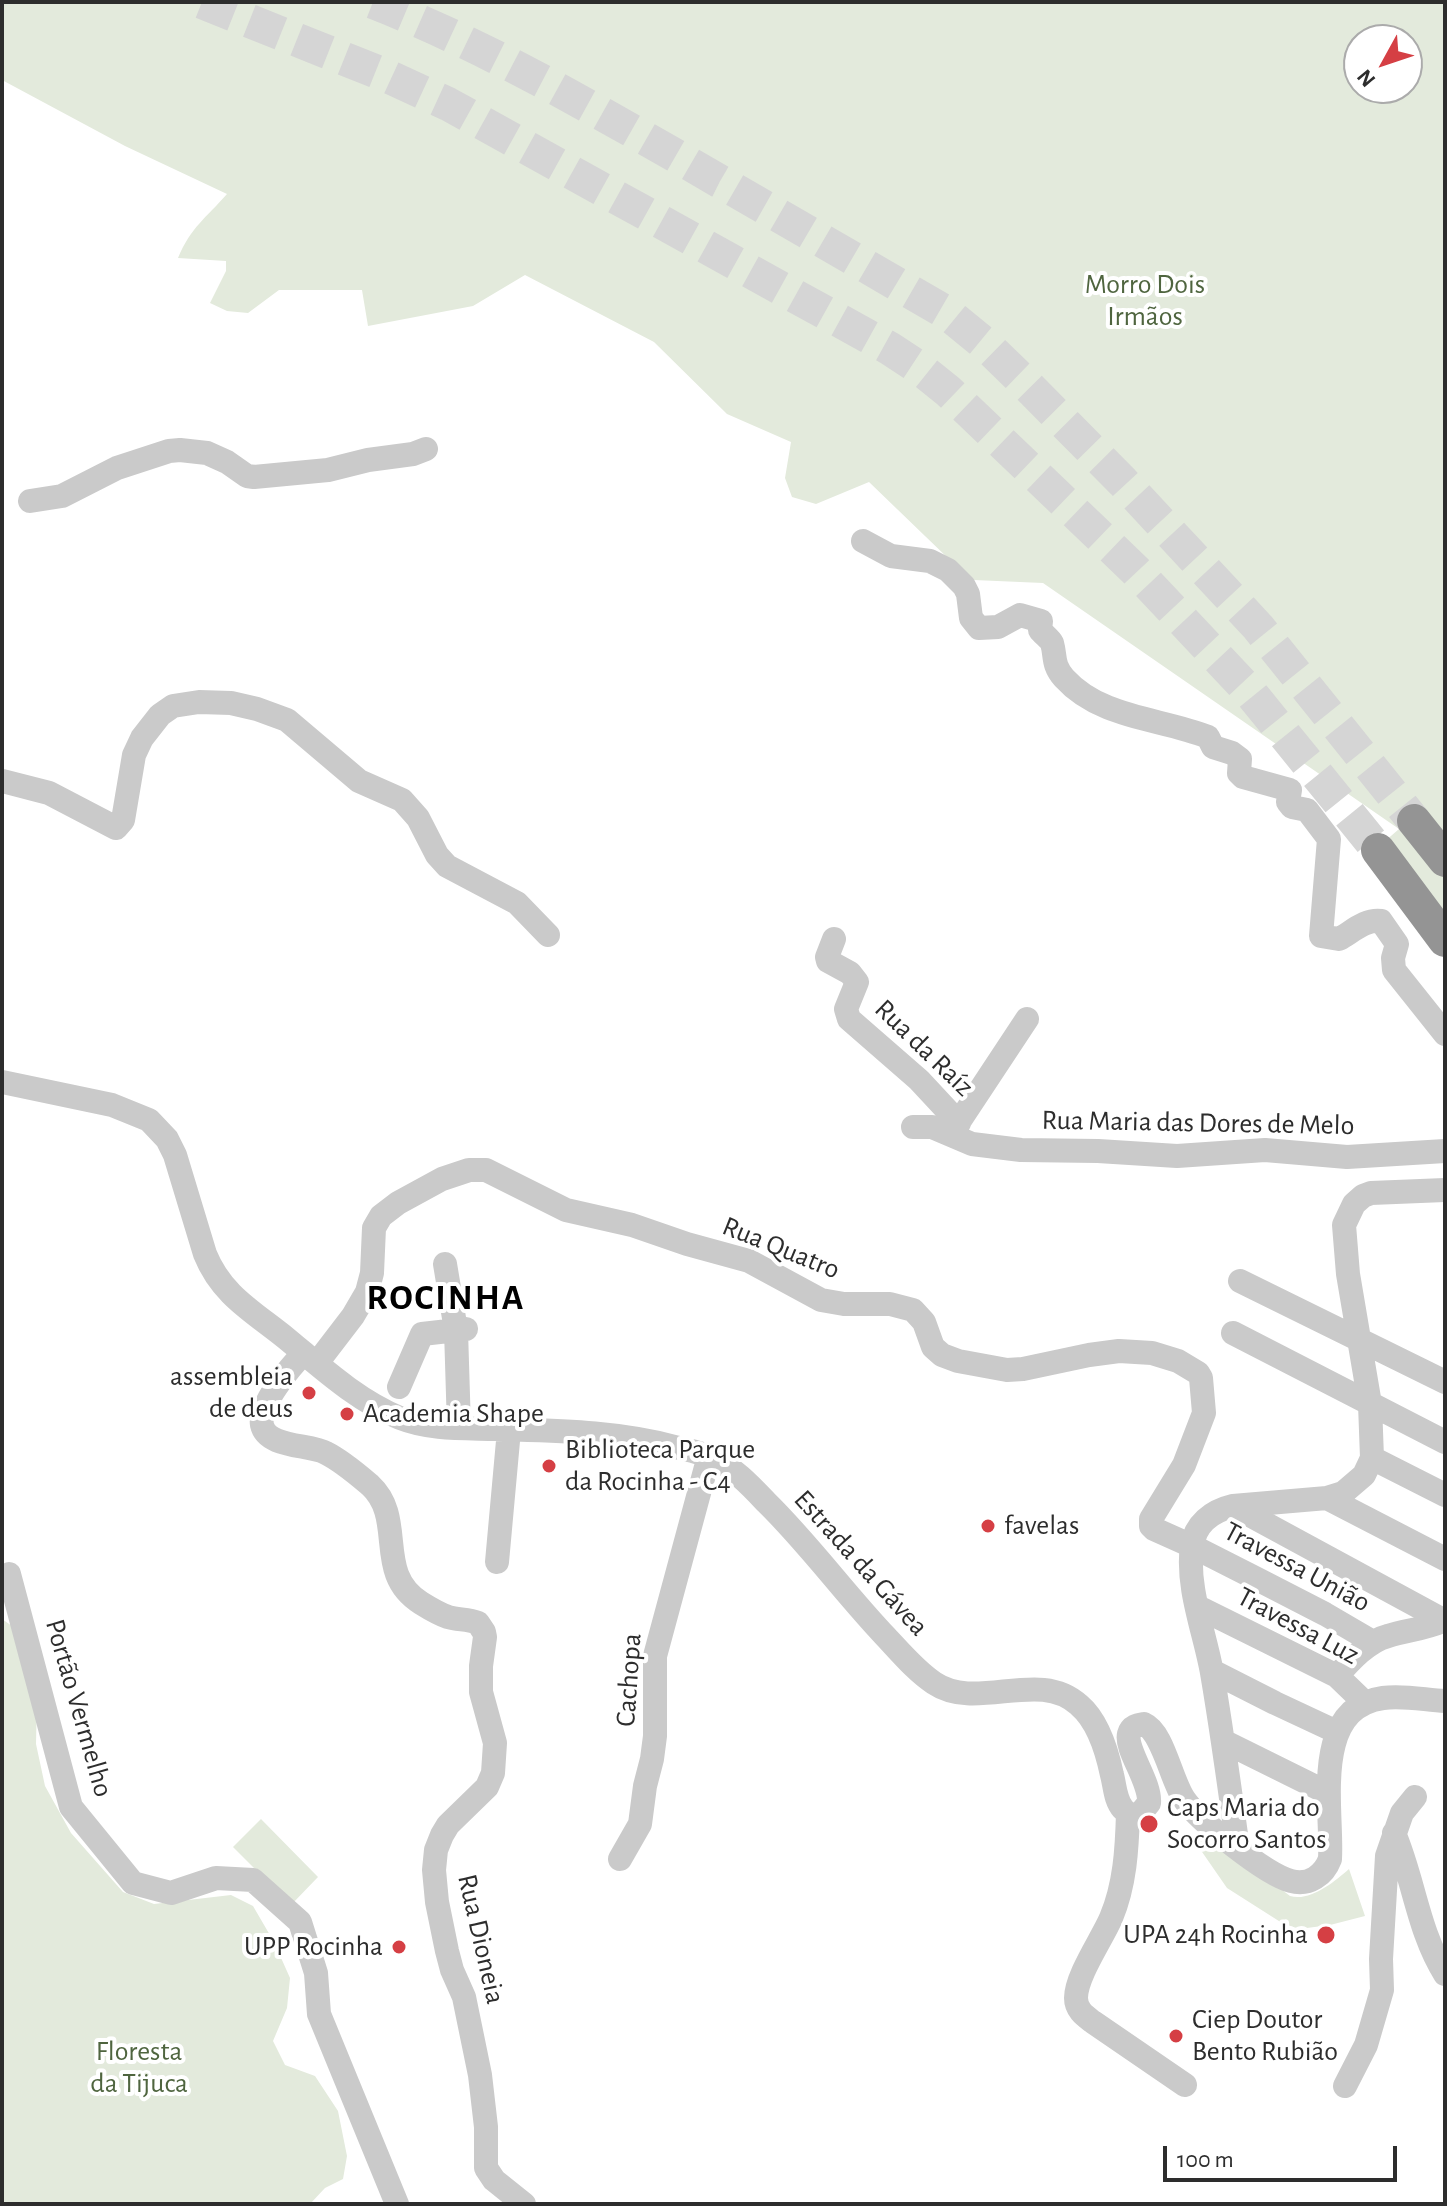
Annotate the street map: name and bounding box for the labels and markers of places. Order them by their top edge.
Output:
place label: assembleia de deus [170,1360,293,1426]
marker: assembleia de deus [300,1384,318,1402]
place label: Academia Shape [363,1397,544,1431]
marker: Academia Shape [338,1405,356,1423]
place label: Biblioteca Parque da Rocinha - C4 [565,1433,755,1499]
marker: Biblioteca Parque da Rocinha - C4 [540,1457,558,1475]
place label: favelas [1004,1509,1079,1543]
marker: favelas [979,1517,997,1535]
place label: Caps Maria do Socorro Santos [1167,1791,1326,1857]
marker: Caps Maria do Socorro Santos [1138,1813,1160,1835]
place label: UPA 24h Rocinha [1123,1918,1308,1952]
marker: UPA 24h Rocinha [1315,1924,1337,1946]
place label: UPP Rocinha [244,1930,383,1964]
marker: UPP Rocinha [390,1938,408,1956]
place label: Ciep Doutor Bento Rubião [1192,2003,1338,2069]
marker: Ciep Doutor Bento Rubião [1167,2027,1185,2045]

